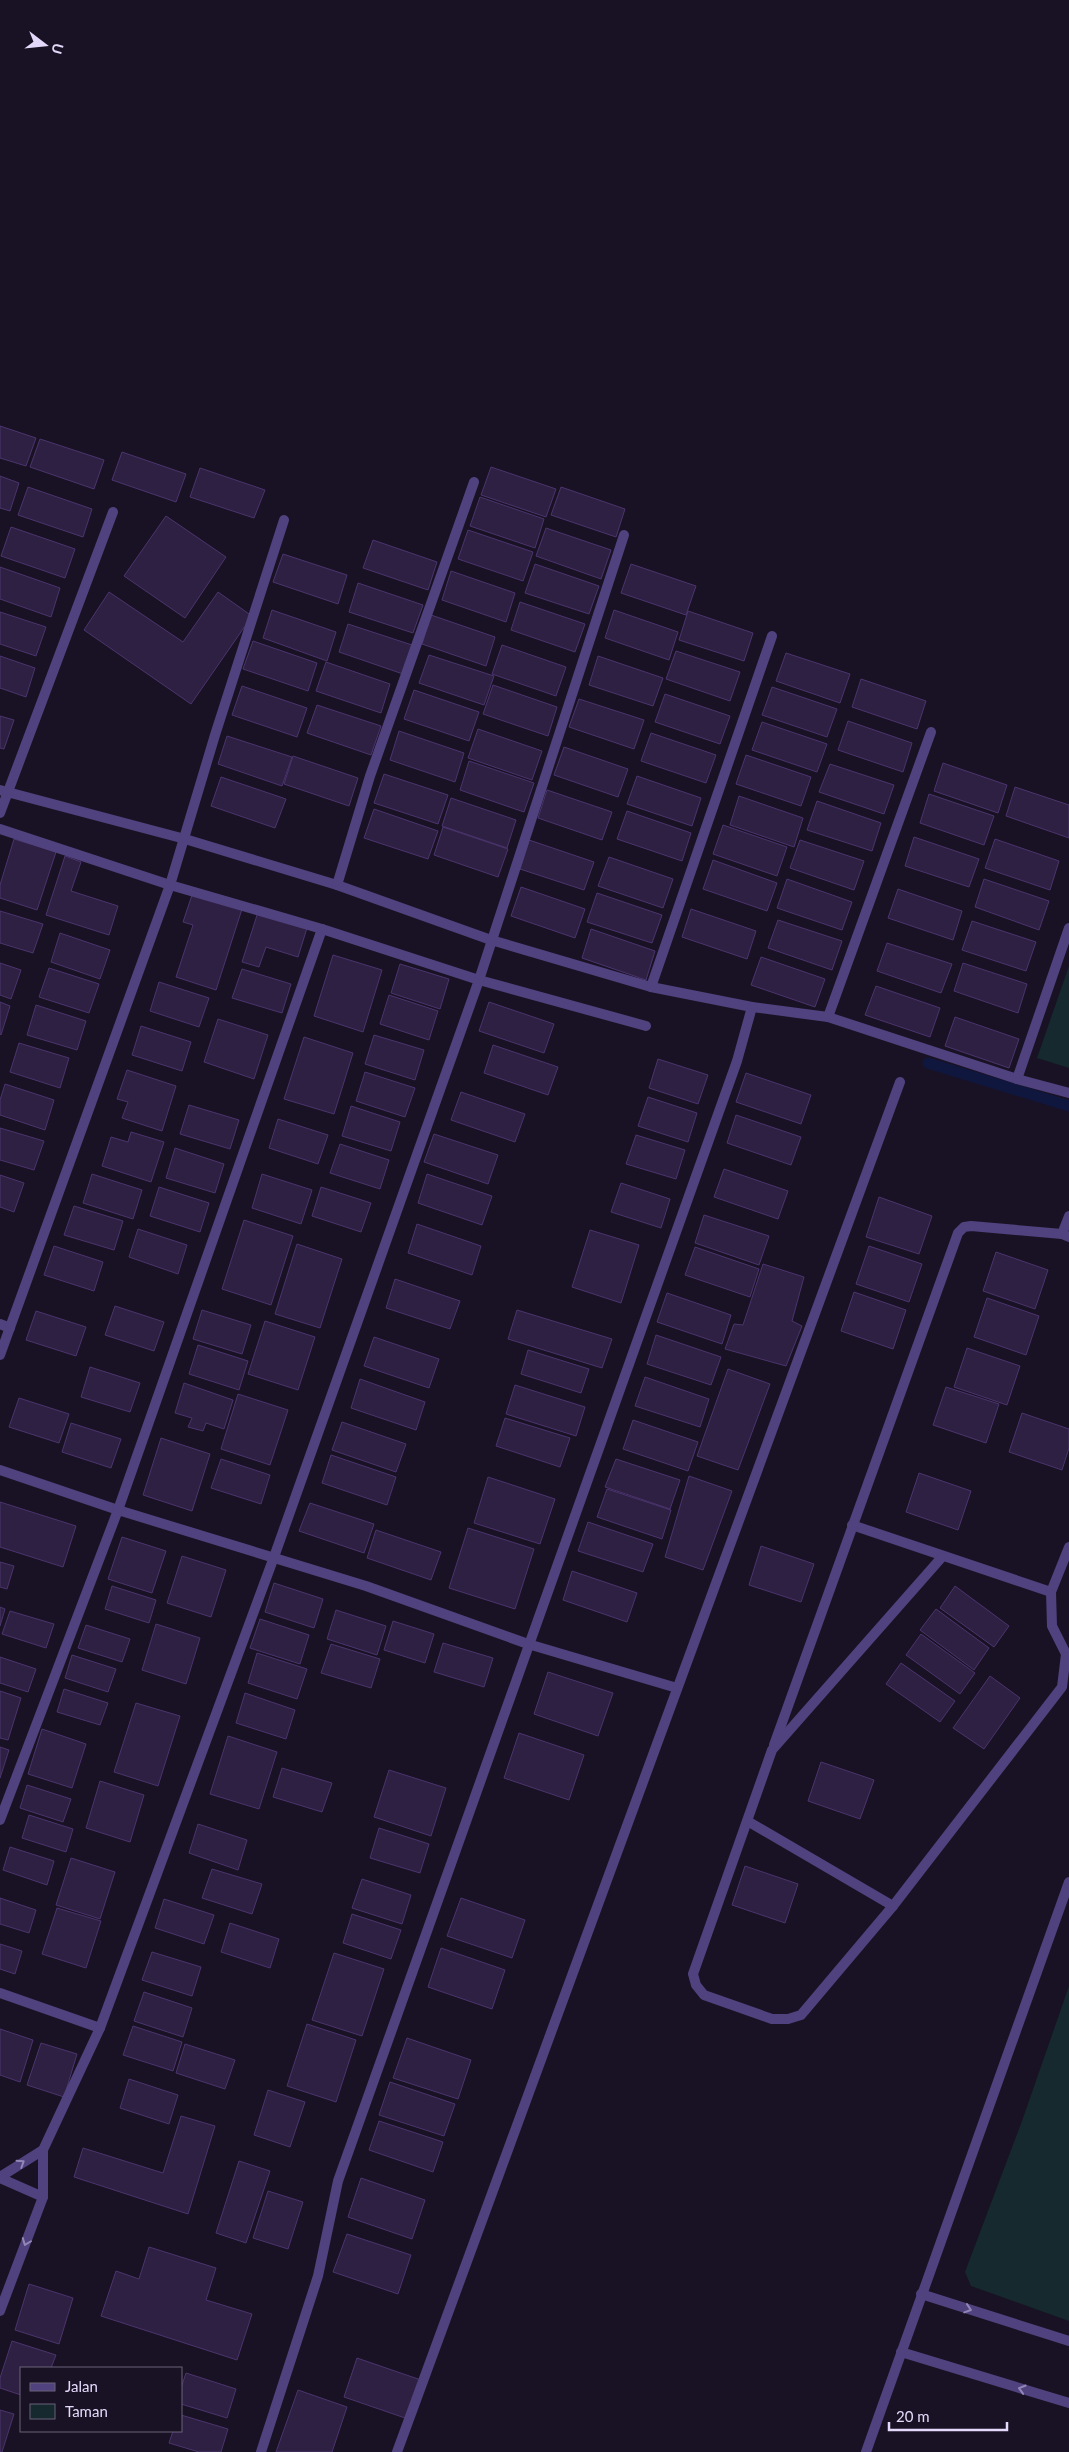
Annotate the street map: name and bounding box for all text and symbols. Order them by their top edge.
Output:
north arrow [20,20,70,70]
text: U [48,41,68,56]
one-way arrow [16,2160,25,2170]
one-way arrow [22,2237,32,2246]
one-way arrow [963,2303,971,2313]
legend [20,2367,182,2432]
text: Jalan [65,2377,98,2395]
one-way arrow [1019,2384,1027,2394]
scale bar [889,2400,1006,2432]
text: Taman [65,2402,108,2420]
text: 20 m [896,2407,930,2425]

